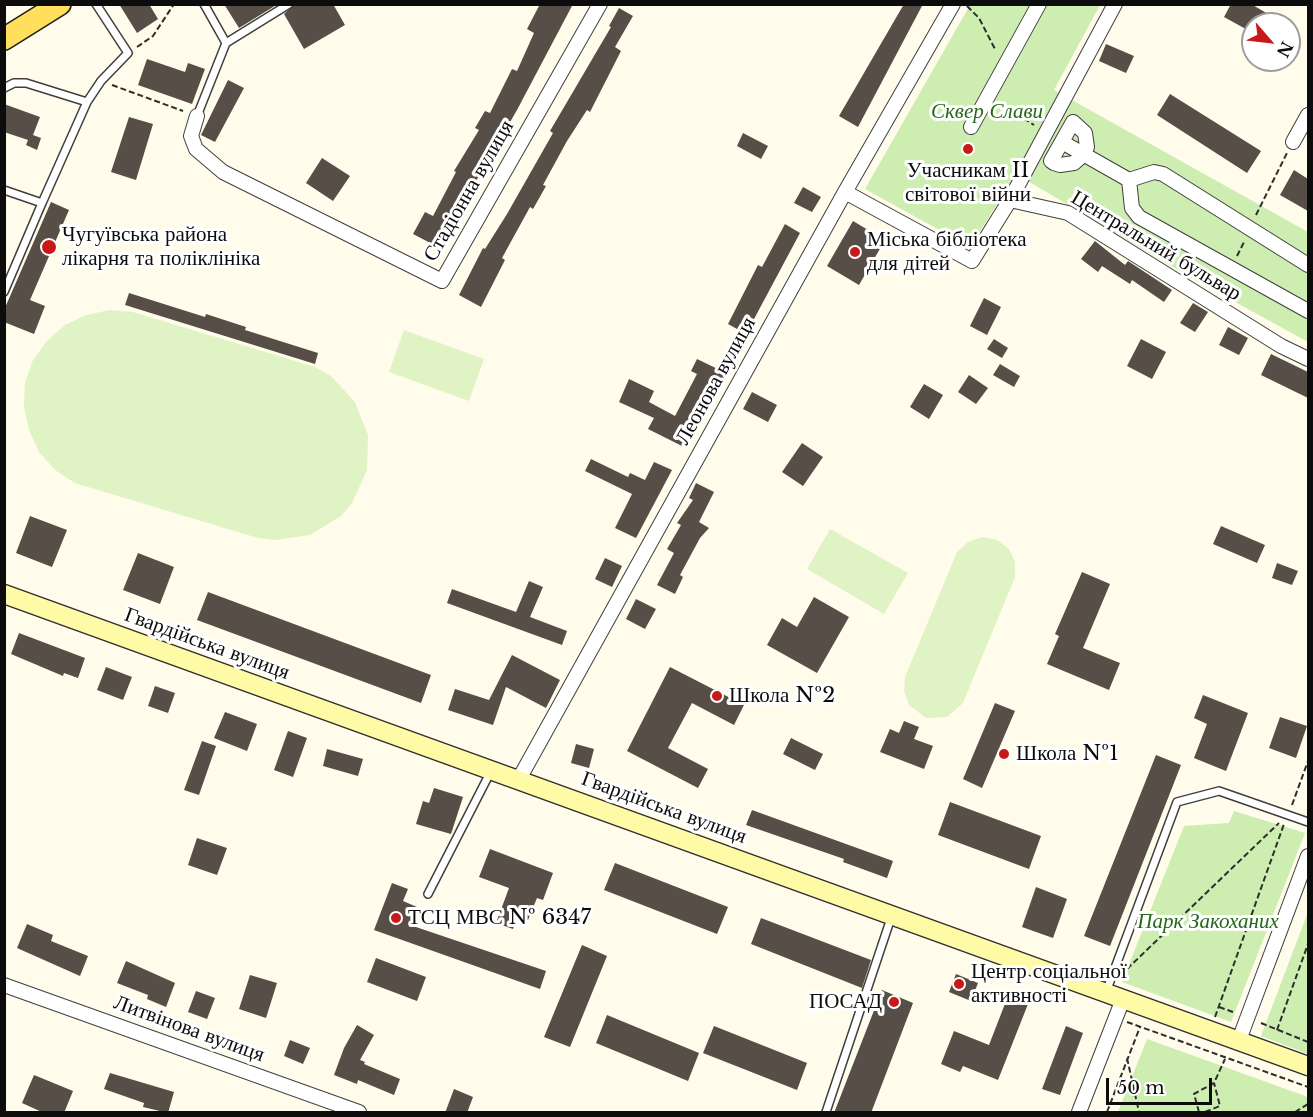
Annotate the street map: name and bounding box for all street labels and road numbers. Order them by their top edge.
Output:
street label: Стадіонна вулиця [418,116,520,266]
street label: Центральний бульвар [1066,185,1246,307]
street label: Леонова вулиця [671,313,761,449]
street label: Гвардійська вулиця [121,602,293,686]
street label: Гвардійська вулиця [578,766,750,850]
street label: Литвінова вулиця [110,990,268,1068]

